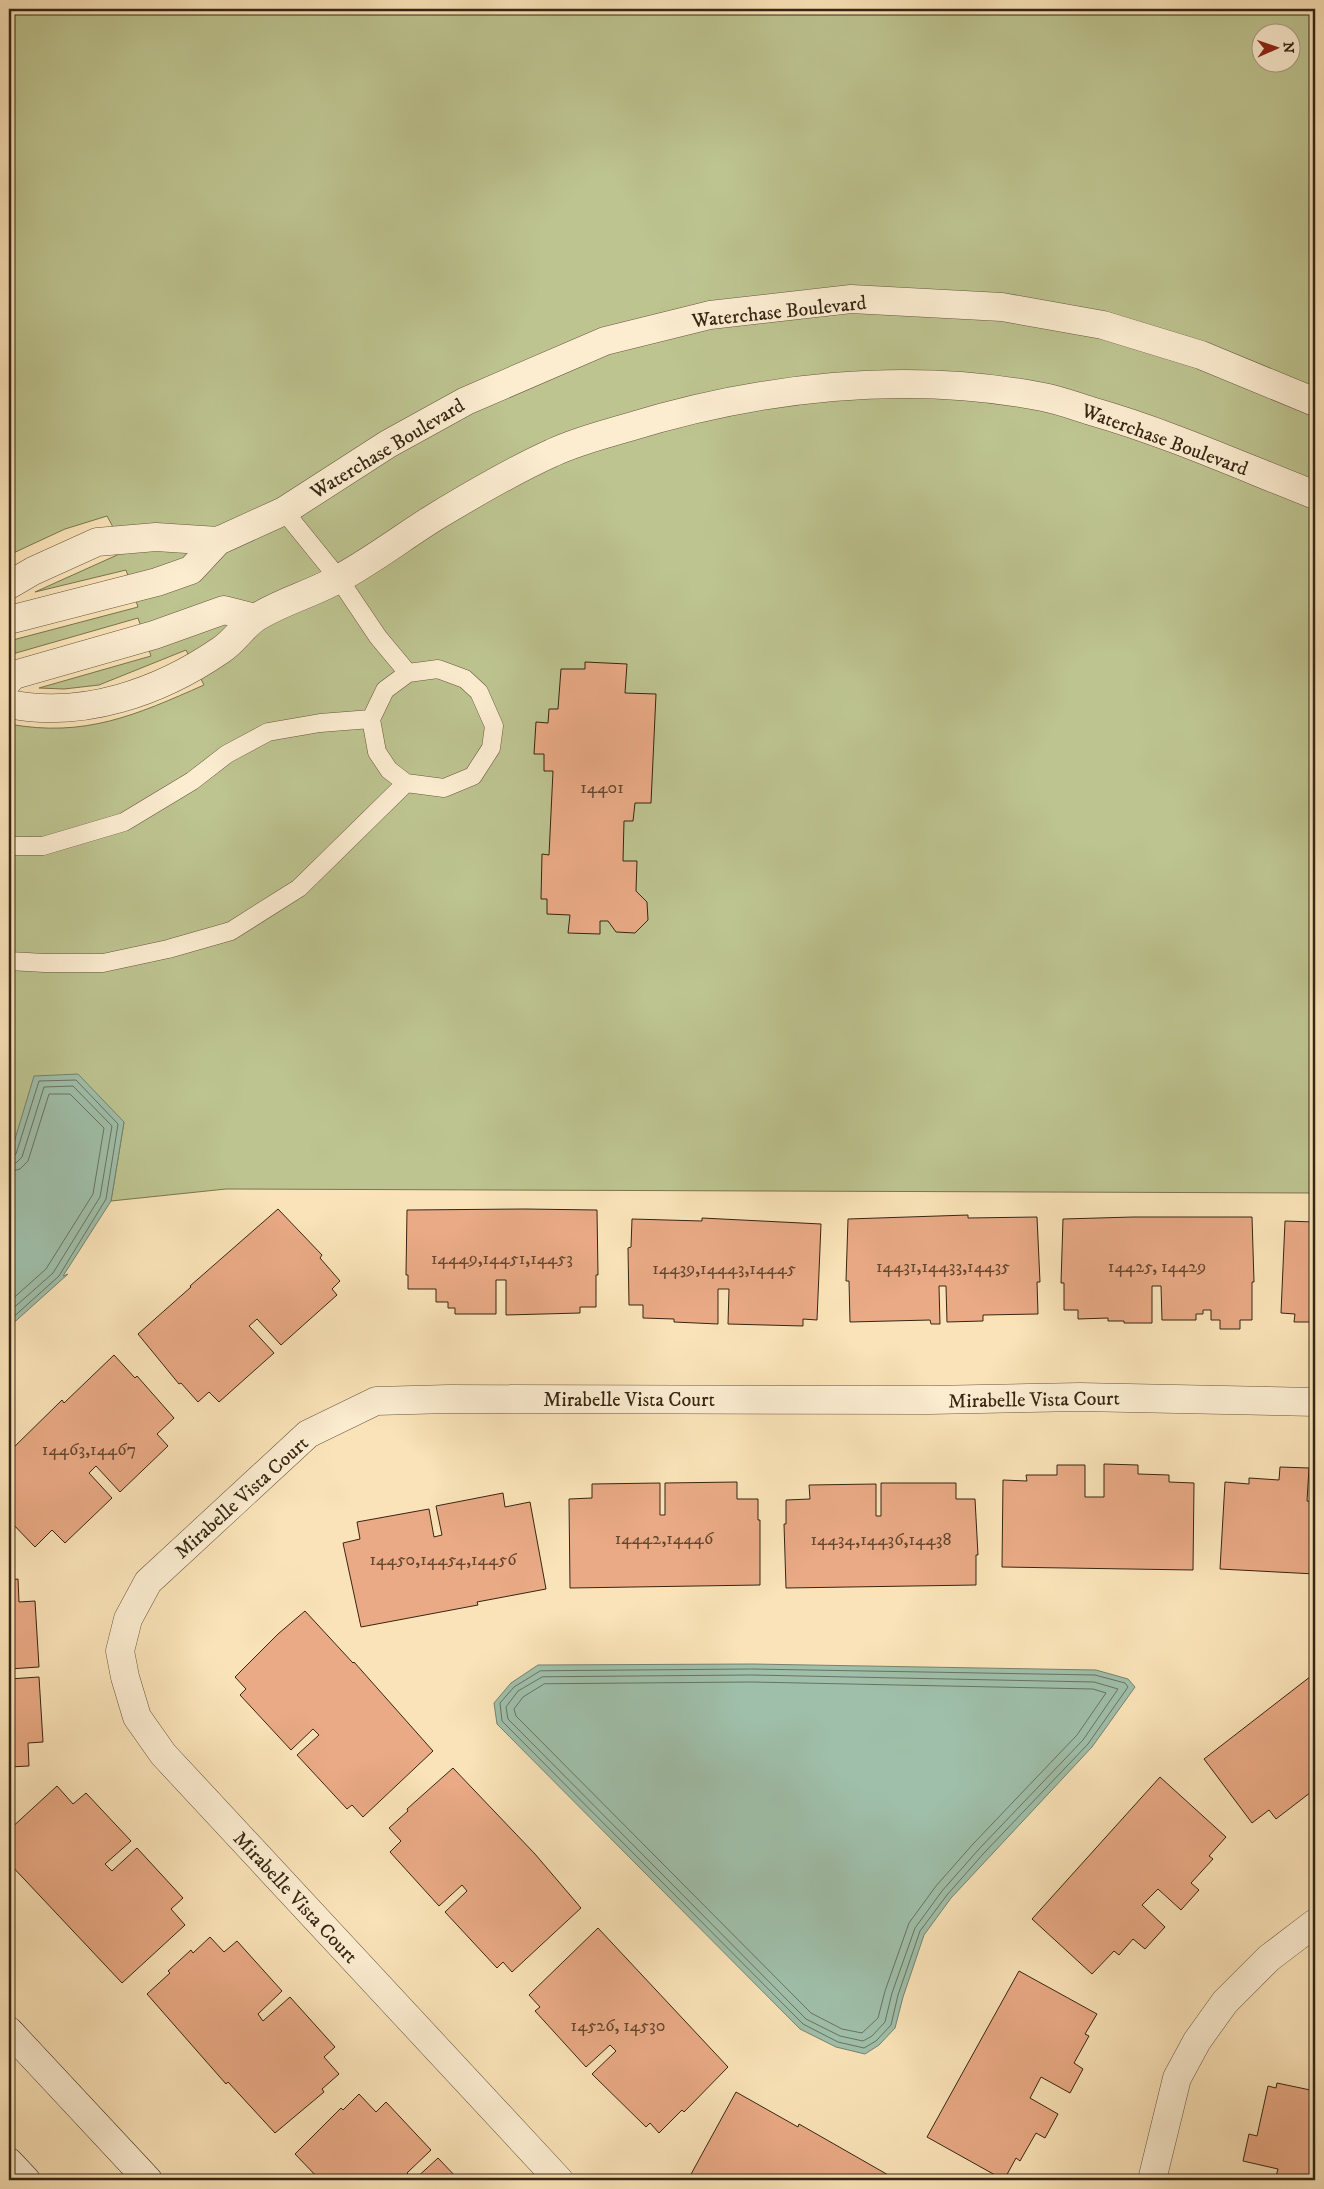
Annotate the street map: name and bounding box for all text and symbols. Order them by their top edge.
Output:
north arrow [1252,22,1302,72]
text: N [1279,42,1297,54]
street label: Waterchase Boulevard [690,291,868,334]
street label: Waterchase Boulevard [305,393,469,506]
street label: Waterchase Boulevard [1077,398,1251,482]
house number: 14401 [580,777,624,799]
house number: 14449,14451,14453 [431,1248,573,1270]
house number: 14431,14433,14435 [876,1256,1010,1278]
house number: 14425, 14429 [1108,1256,1206,1278]
house number: 14439,14443,14445 [652,1258,796,1280]
street label: Mirabelle Vista Court [948,1387,1120,1414]
street label: Mirabelle Vista Court [543,1388,715,1413]
street label: Mirabelle Vista Court [170,1431,314,1565]
house number: 14463,14467 [42,1439,136,1461]
house number: 14442,14446 [615,1528,714,1550]
house number: 14434,14436,14438 [810,1529,952,1551]
house number: 14450,14454,14456 [369,1549,517,1571]
street label: Mirabelle Vista Court [227,1827,363,1969]
house number: 14526, 14530 [571,2015,665,2037]

